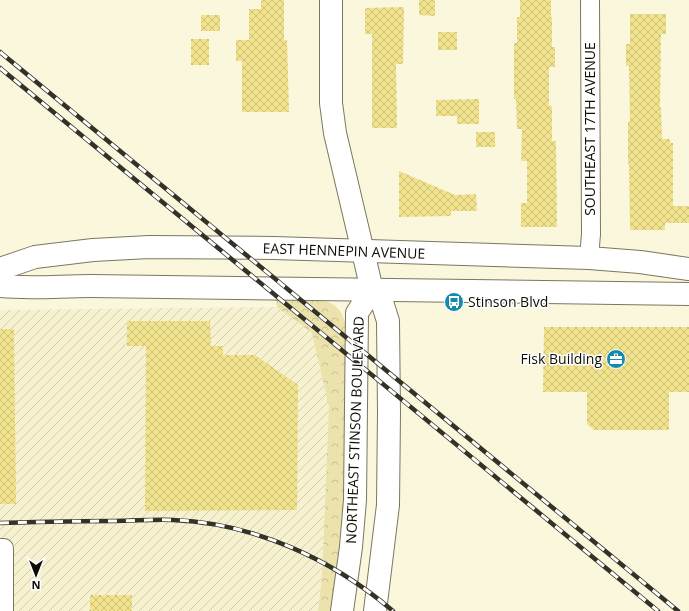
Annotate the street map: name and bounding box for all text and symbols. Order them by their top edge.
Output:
street label: SOUTHEAST 17TH AVENUE [580,42,599,216]
street label: EAST HENNEPIN AVENUE [262,238,426,263]
bus stop icon: Stinson Blvd [443,291,465,313]
place label: Stinson Blvd [468,292,548,311]
street label: NORTHEAST STINSON BOULEVARD [341,316,368,544]
office icon: Fisk Building [605,348,627,370]
place label: Fisk Building [521,349,602,368]
north arrow [16,555,56,595]
text: N [32,578,40,593]

